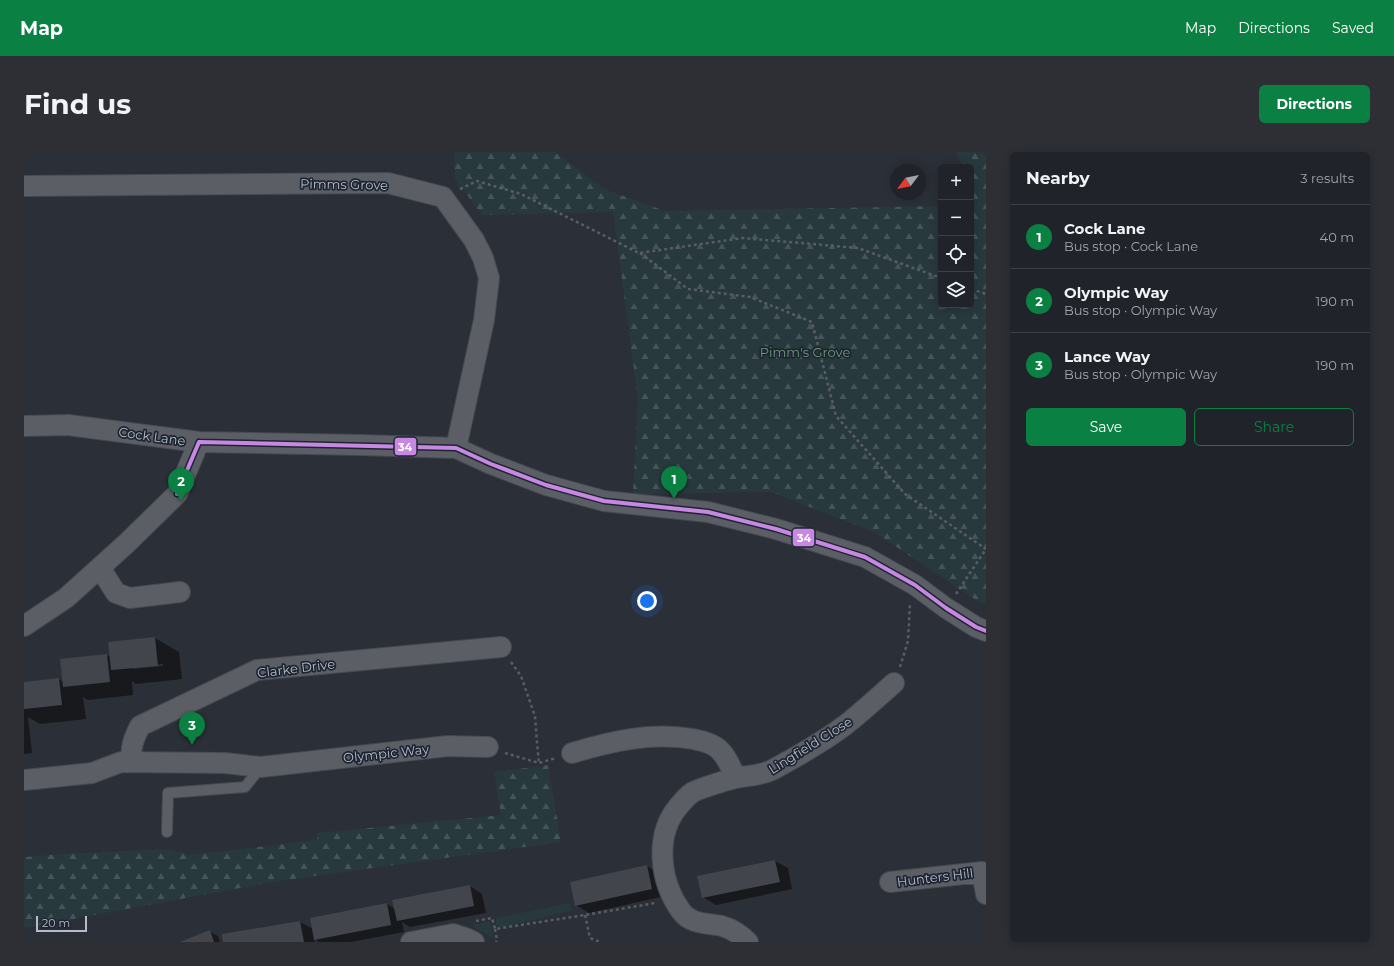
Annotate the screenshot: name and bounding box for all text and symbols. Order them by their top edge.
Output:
text: Map [20,17,63,40]
text: Map [1185,19,1216,37]
text: Directions [1238,19,1310,37]
text: Saved [1332,19,1374,37]
button: Directions [1259,85,1370,123]
text: Find us [24,87,131,121]
north arrow [890,164,926,200]
map controls [938,164,974,308]
button: + [938,164,974,200]
text: Nearby [1026,168,1090,188]
text: 3 results [1300,170,1354,186]
street label: Pimms Grove [300,175,388,193]
button: − [938,200,974,236]
text: Cock Lane [1064,219,1146,238]
text: 1 [1036,229,1042,245]
text: 40 m [1320,229,1354,245]
button: locate [938,236,974,272]
text: Bus stop · Cock Lane [1064,238,1198,254]
button: layers [938,272,974,308]
text: Olympic Way [1064,283,1169,302]
text: 2 [1035,293,1043,309]
text: 190 m [1316,293,1354,309]
text: Bus stop · Olympic Way [1064,302,1217,318]
park label: Pimm's Grove [760,344,850,360]
text: Lance Way [1064,347,1150,366]
text: 3 [1035,357,1043,373]
text: 190 m [1316,357,1354,373]
text: Bus stop · Olympic Way [1064,366,1217,382]
button: Save [1026,408,1186,446]
button: Share [1194,408,1354,446]
street label: Cock Lane [117,423,187,449]
line badge: 34 [394,437,417,456]
text: 34 [397,440,412,454]
pin: 1 [661,466,687,499]
pin: 2 [168,468,194,501]
line badge: 34 [792,528,815,547]
text: 34 [796,531,811,545]
your location [637,591,657,611]
street label: Clarke Drive [256,655,336,681]
pin: 3 [179,712,205,745]
street label: Lingfield Close [765,713,855,777]
street label: Olympic Way [342,740,431,765]
street label: Hunters Hill [896,864,974,890]
scale bar [36,914,87,933]
text: 20 m [42,916,70,930]

